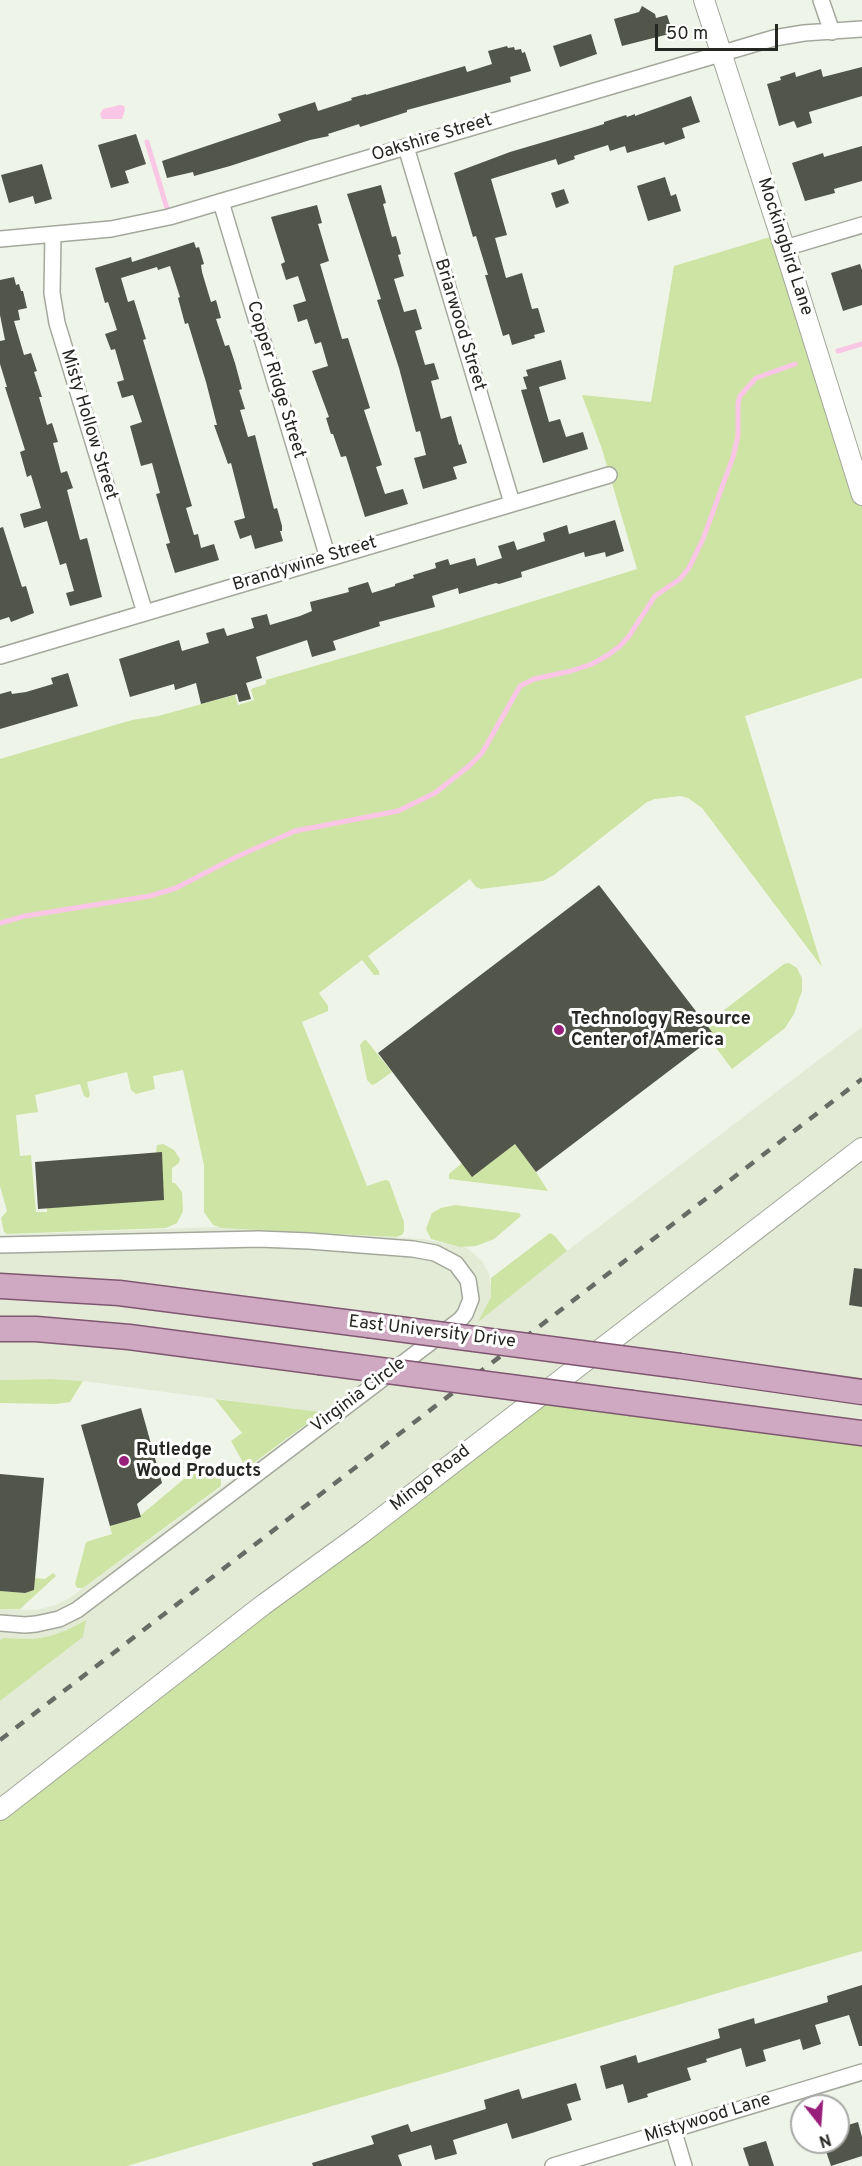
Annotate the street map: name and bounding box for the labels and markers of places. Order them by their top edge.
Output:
place label: Technology Resource Center of America [571,1009,751,1052]
marker: Technology Resource Center of America [552,1023,566,1037]
place label: Rutledge Wood Products [136,1440,261,1482]
marker: Rutledge Wood Products [117,1454,131,1468]

